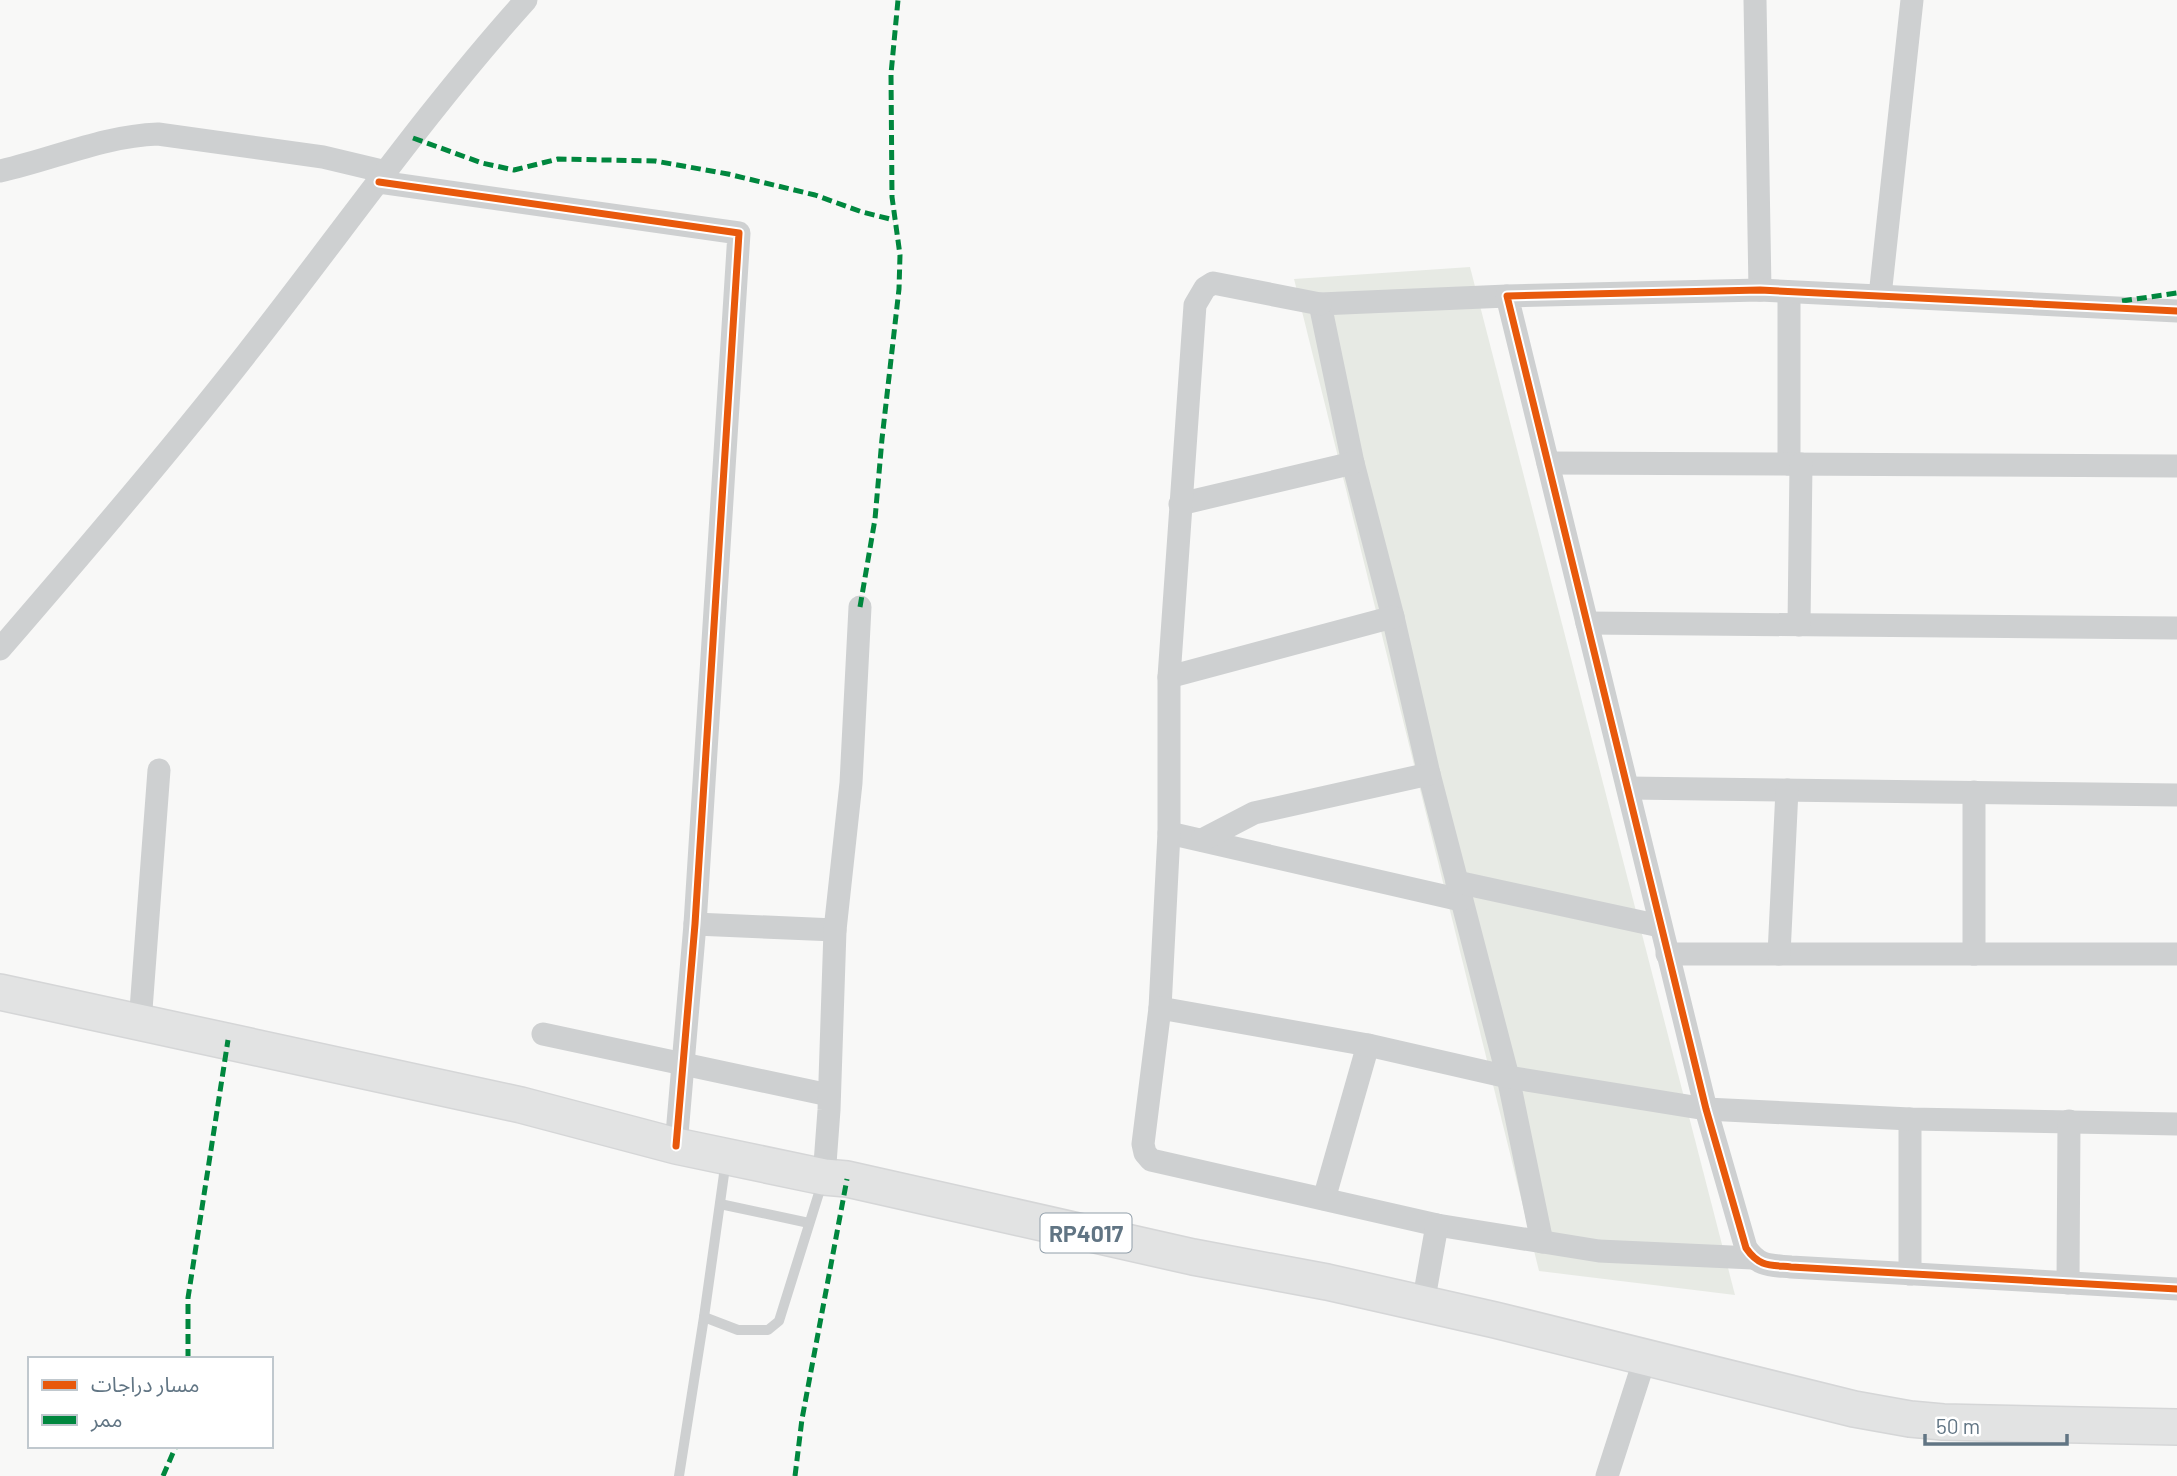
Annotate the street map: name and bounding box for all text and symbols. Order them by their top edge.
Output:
road number: RP4017 [1040,1214,1132,1252]
legend [28,1357,273,1448]
text: مسار دراجات [91,1371,199,1397]
scale bar [1925,1402,2067,1446]
text: ممر [90,1406,122,1432]
text: 50 m [1936,1413,1980,1438]

